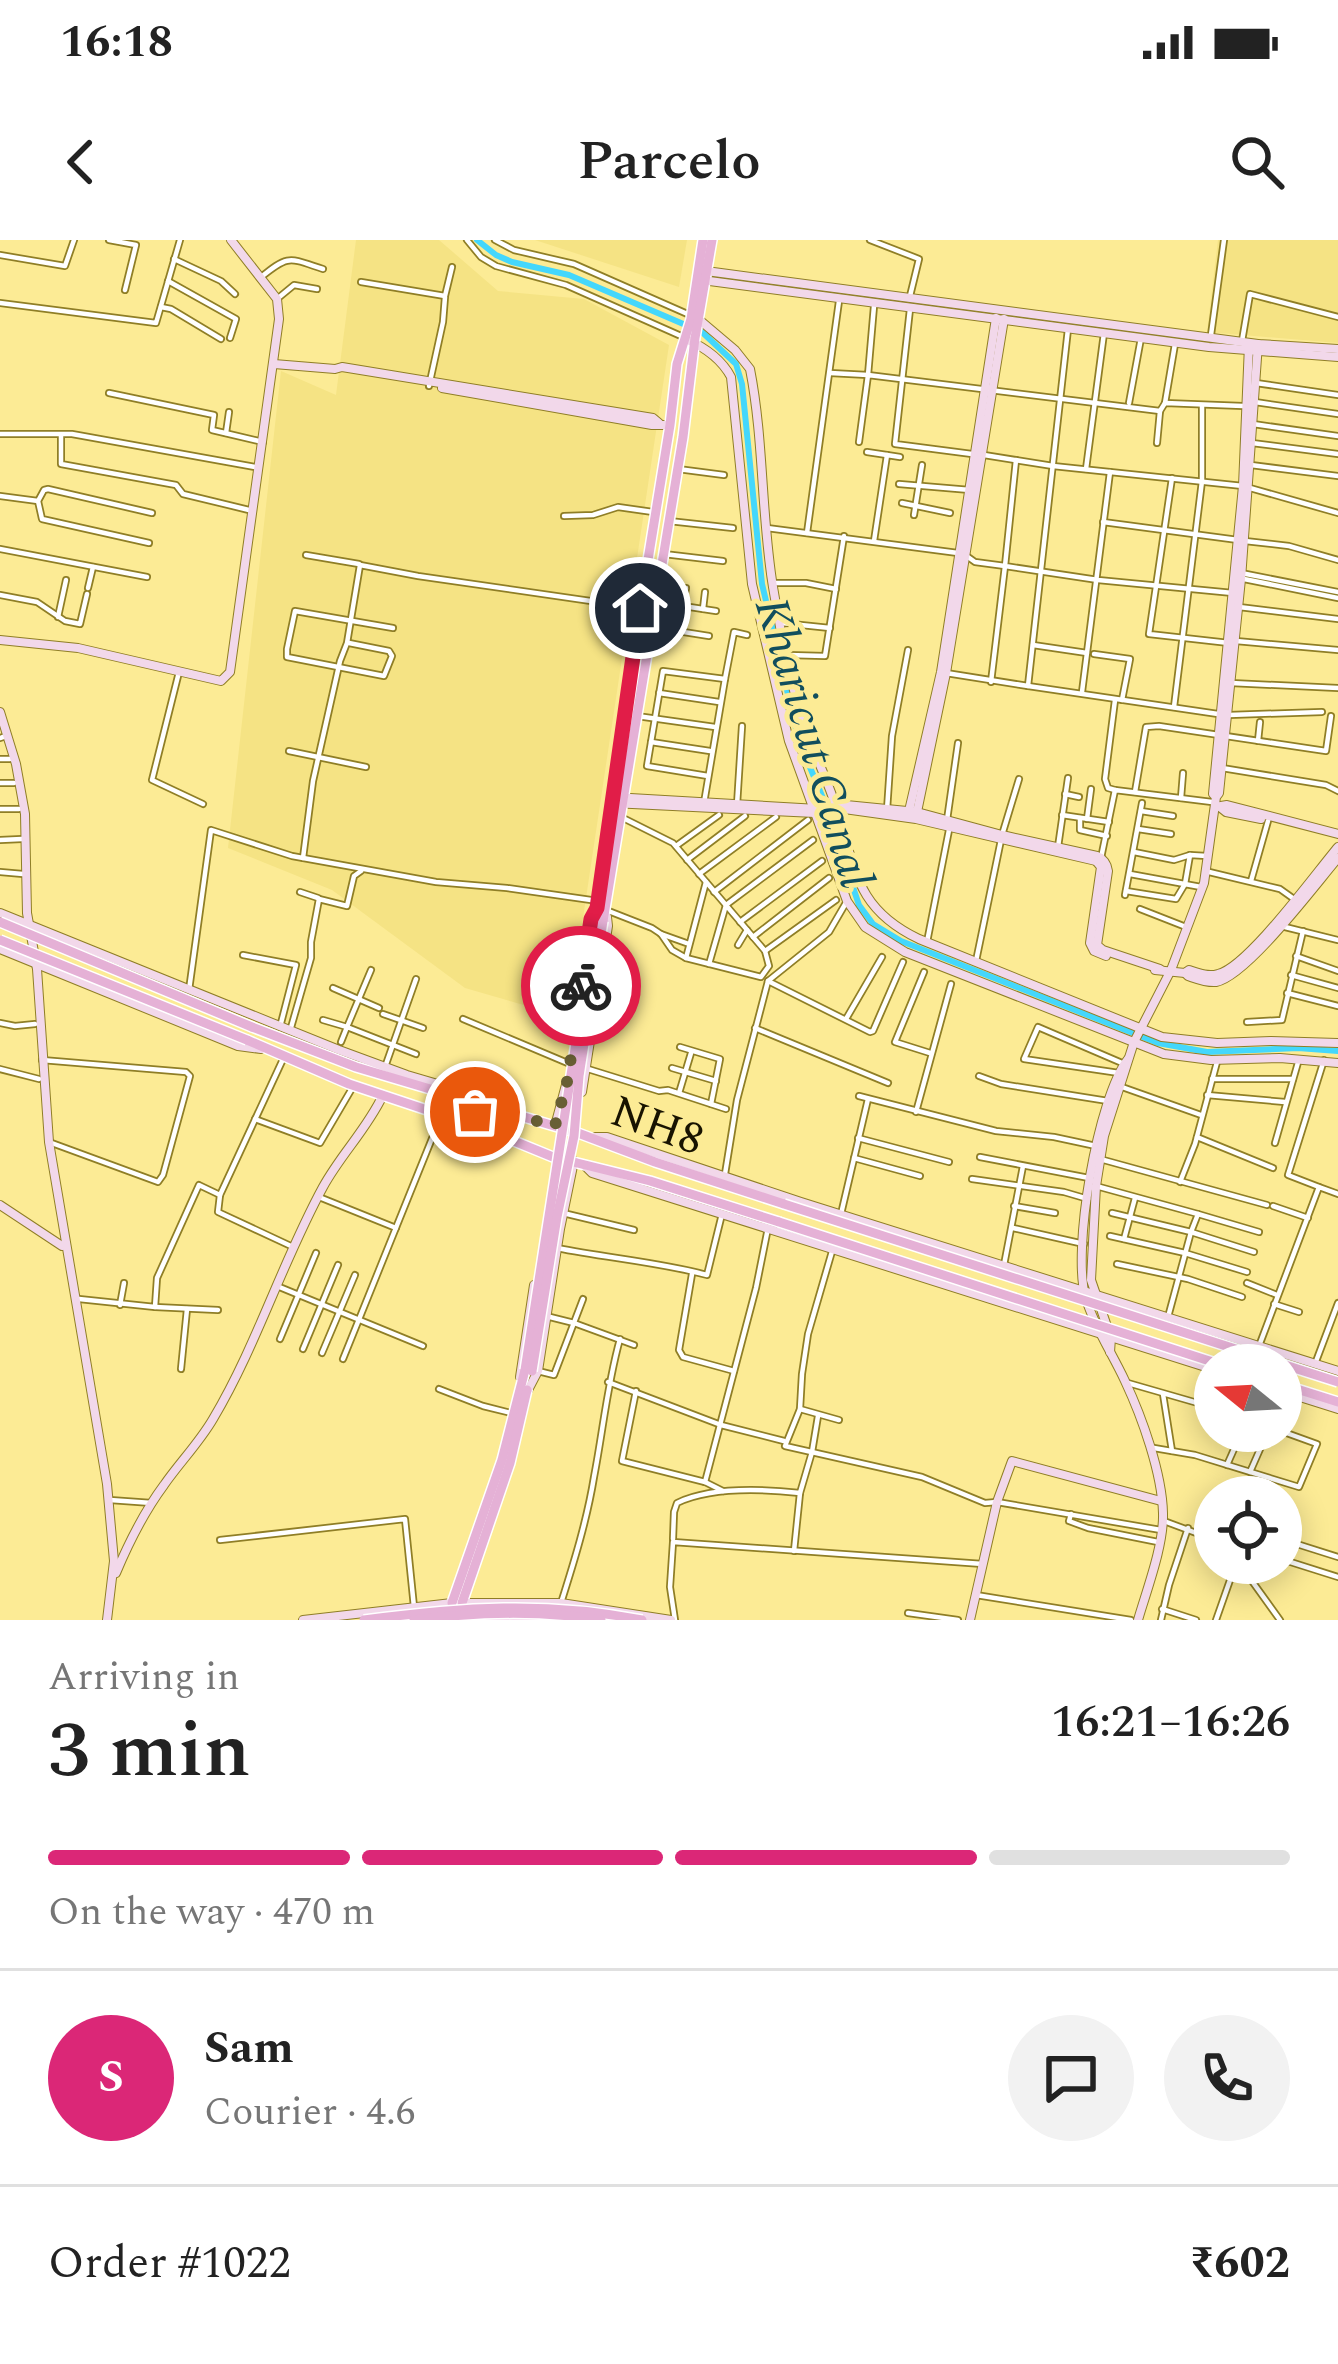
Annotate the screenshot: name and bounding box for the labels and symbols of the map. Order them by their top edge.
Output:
pin [589,557,691,659]
water label: Kharicut Canal [734,588,892,898]
courier [521,926,641,1046]
pin [424,1061,526,1163]
street label: NH8 [601,1077,713,1175]
north arrow [1194,1344,1302,1452]

